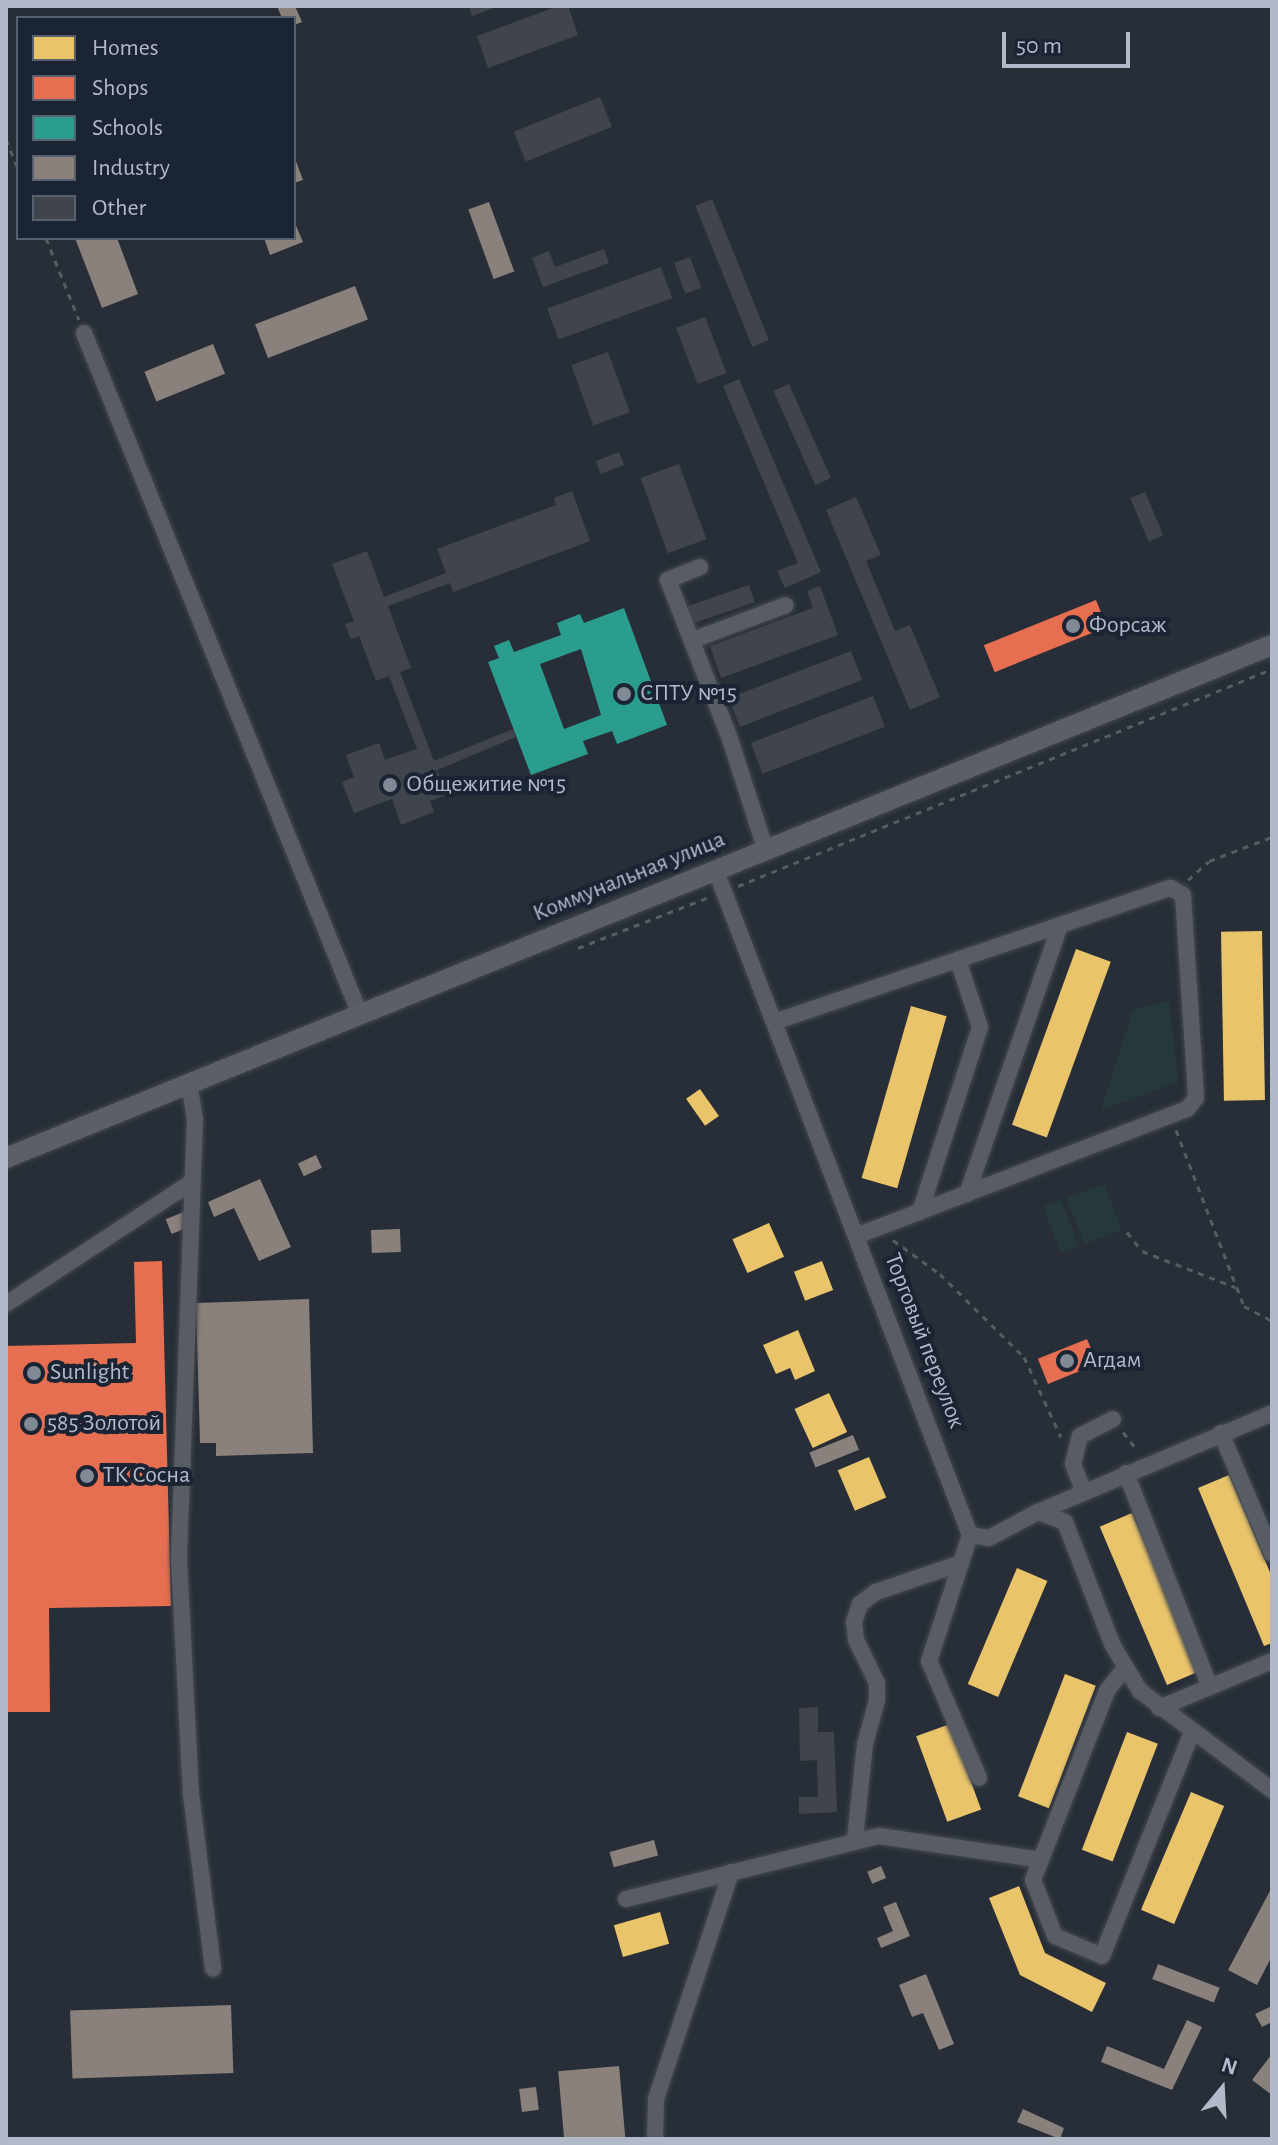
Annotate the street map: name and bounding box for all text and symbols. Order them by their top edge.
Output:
legend [16,16,296,240]
scale bar [1006,16,1134,66]
text: 50 m [1016,34,1062,58]
text: Homes [92,36,159,60]
text: Shops [92,76,148,100]
text: Schools [92,116,163,140]
text: Industry [92,156,170,180]
text: Other [92,196,146,220]
place label: Форсаж [1089,612,1167,640]
marker: Форсаж [1064,617,1082,635]
place label: СПТУ №15 [640,680,737,708]
marker: СПТУ №15 [615,685,633,703]
place label: Общежитие №15 [406,771,566,799]
marker: Общежитие №15 [381,776,399,794]
street label: Коммунальная улица [529,825,729,929]
street label: Торговый переулок [877,1250,971,1432]
place label: Агдам [1083,1347,1141,1375]
marker: Агдам [1058,1352,1076,1370]
place label: Sunlight [50,1359,129,1387]
marker: Sunlight [25,1364,43,1382]
place label: 585 Золотой [47,1410,161,1438]
marker: 585 Золотой [22,1415,40,1433]
place label: ТК Сосна [103,1462,190,1490]
marker: ТК Сосна [78,1467,96,1485]
north arrow [1182,2049,1262,2129]
text: N [1219,2053,1240,2079]

